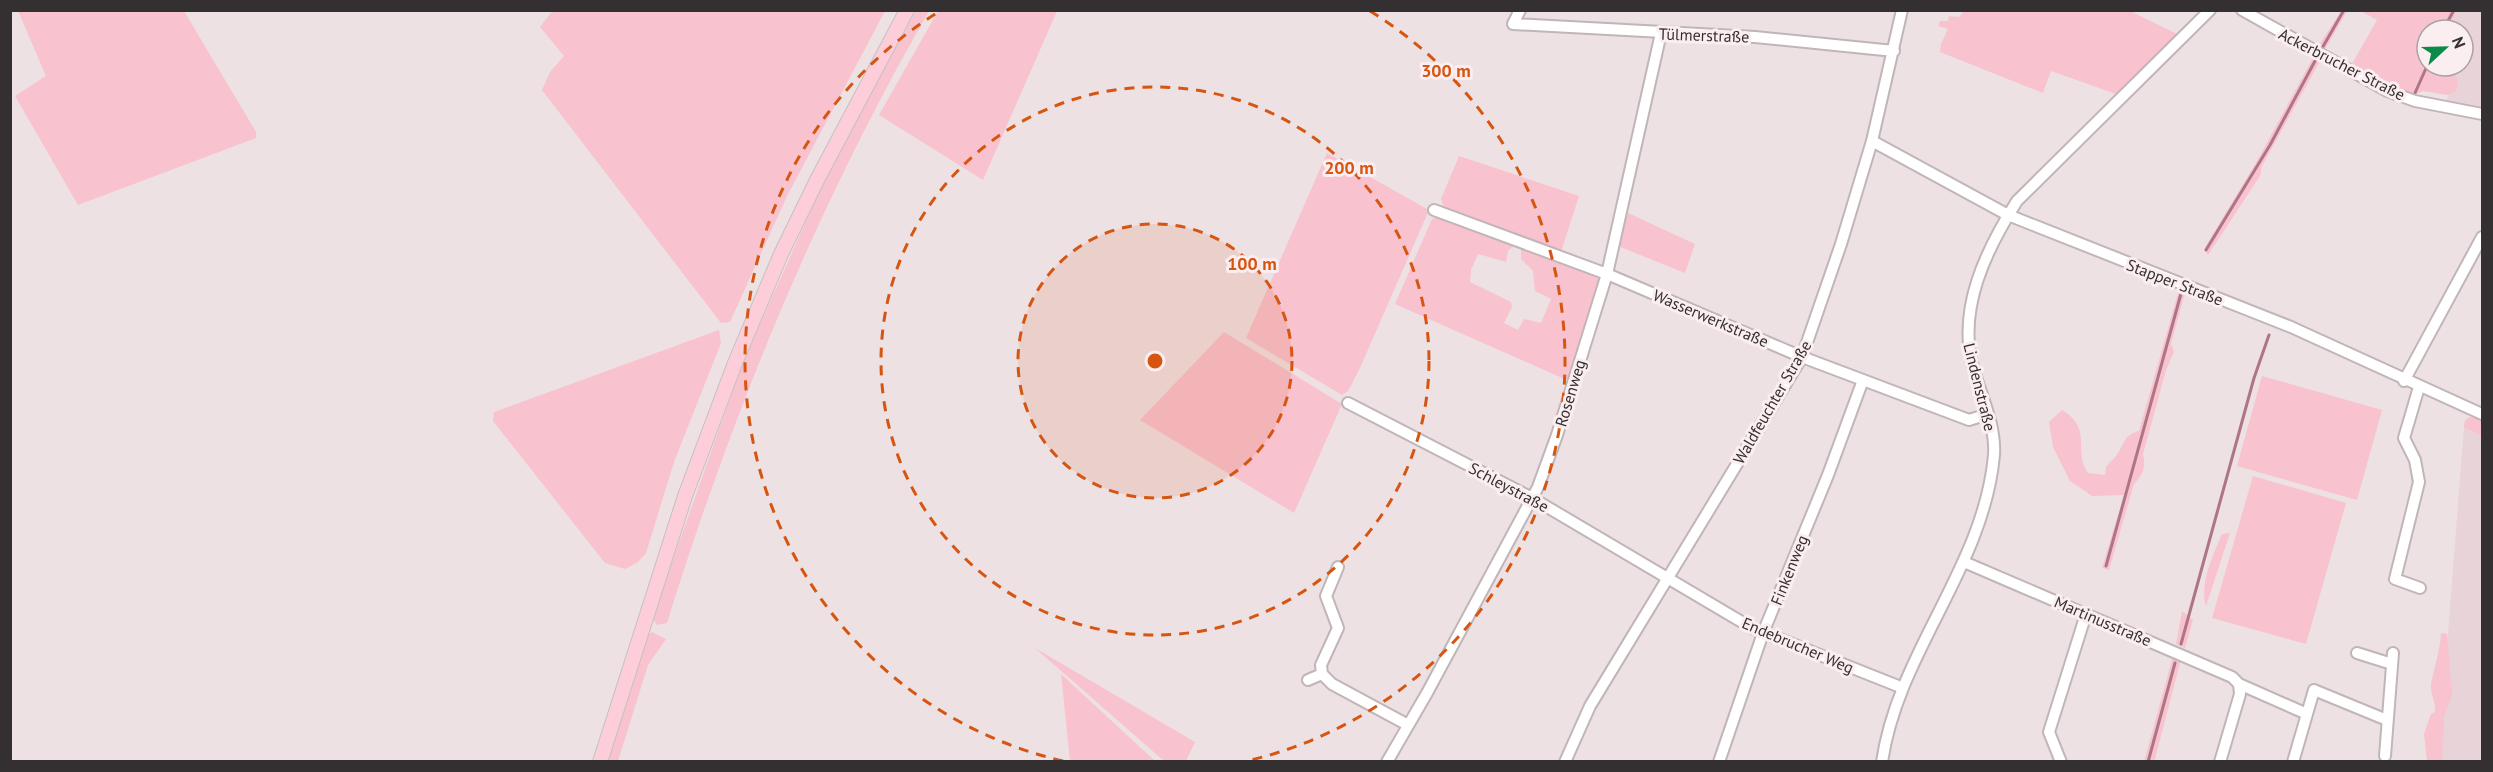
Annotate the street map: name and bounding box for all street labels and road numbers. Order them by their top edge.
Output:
street label: Tülmerstraße [1658,23,1750,47]
street label: Ackerbrucher Straße [2276,24,2408,104]
street label: Stapper Straße [2124,254,2226,310]
street label: Wasserwerkstraße [1650,285,1772,351]
street label: Waldfeuchter Straße [1728,337,1816,467]
street label: Lindenstraße [1959,341,2001,433]
street label: Rosenweg [1550,357,1590,429]
street label: Schleystraße [1466,458,1552,516]
street label: Finkenweg [1766,532,1812,608]
street label: Martinusstraße [2051,592,2155,650]
street label: Endebrucher Weg [1739,612,1857,678]

